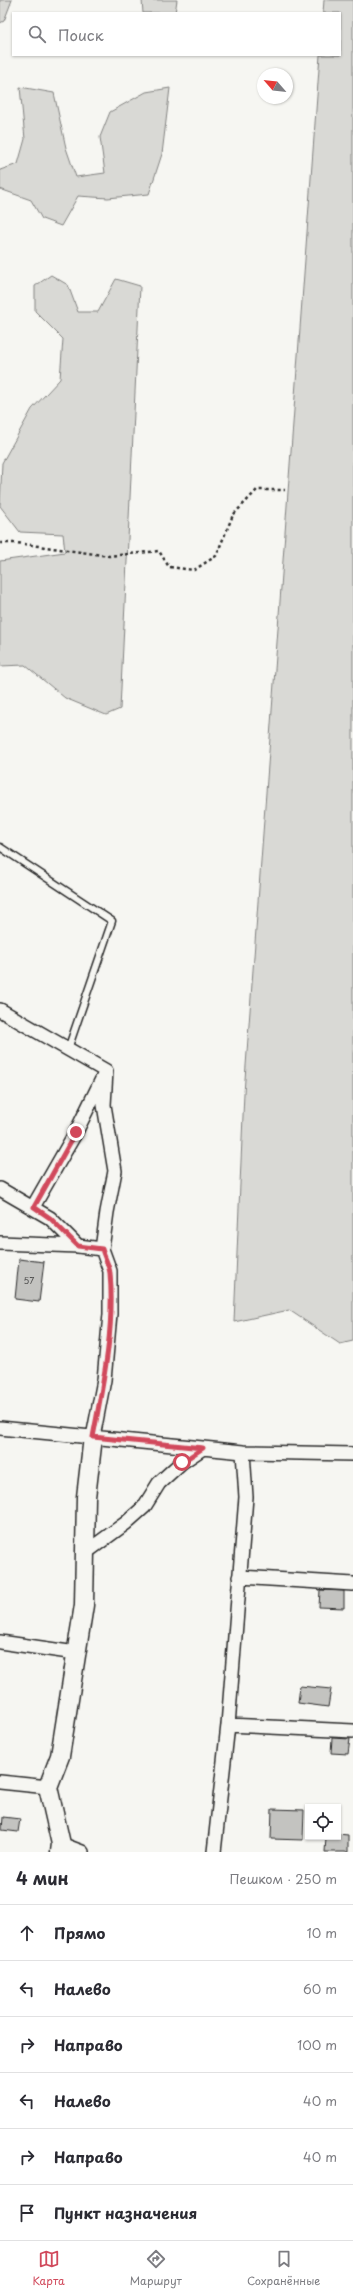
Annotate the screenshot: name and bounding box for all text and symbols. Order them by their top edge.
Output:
search box [12,12,341,56]
icon: search [26,23,48,45]
text: Поиск [58,23,104,46]
north arrow [257,68,293,104]
route end [67,1123,85,1141]
house number: 57 [24,1273,34,1287]
route start [173,1453,191,1471]
map controls [305,1804,341,1840]
button: locate [305,1804,341,1840]
text: 4 мин [16,1865,69,1891]
text: Пешком · 250 m [230,1869,337,1888]
text: Прямо [54,1921,105,1944]
icon: ahead [16,1922,38,1944]
text: 10 m [307,1923,337,1942]
text: Налево [54,1977,111,2000]
icon: left [16,1978,38,2000]
text: 60 m [303,1979,337,1998]
text: Направо [54,2033,123,2056]
icon: right [16,2034,38,2056]
text: 100 m [297,2035,337,2054]
text: Налево [54,2089,111,2112]
icon: left [16,2090,38,2112]
text: 40 m [303,2091,337,2110]
text: Направо [54,2145,123,2168]
icon: right [16,2146,38,2168]
text: 40 m [303,2147,337,2166]
text: Пункт назначения [54,2201,197,2224]
icon: arrive [16,2202,38,2224]
tab: Карта [33,2248,65,2289]
tab: Маршрут [130,2248,182,2289]
tab: Сохранённые [247,2248,320,2289]

